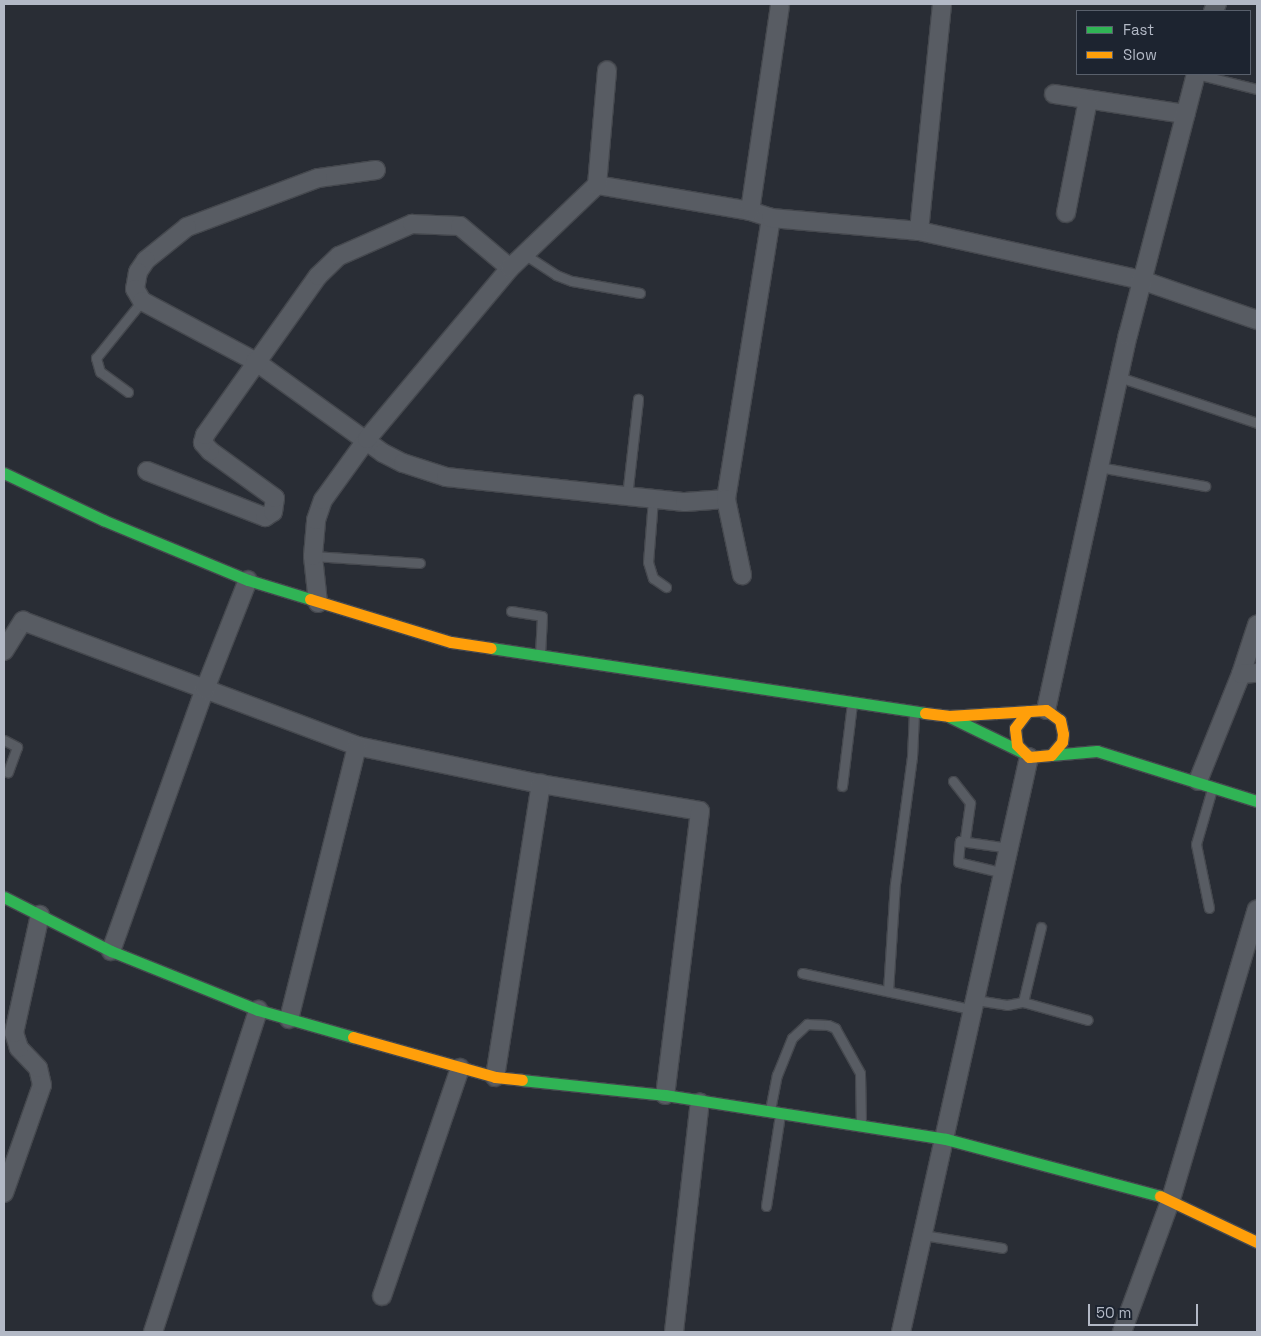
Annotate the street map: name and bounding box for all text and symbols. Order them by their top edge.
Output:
legend [1076,10,1251,75]
text: Fast [1123,20,1154,39]
text: Slow [1123,45,1157,64]
scale bar [1091,1294,1201,1326]
text: 50 m [1096,1303,1131,1322]

